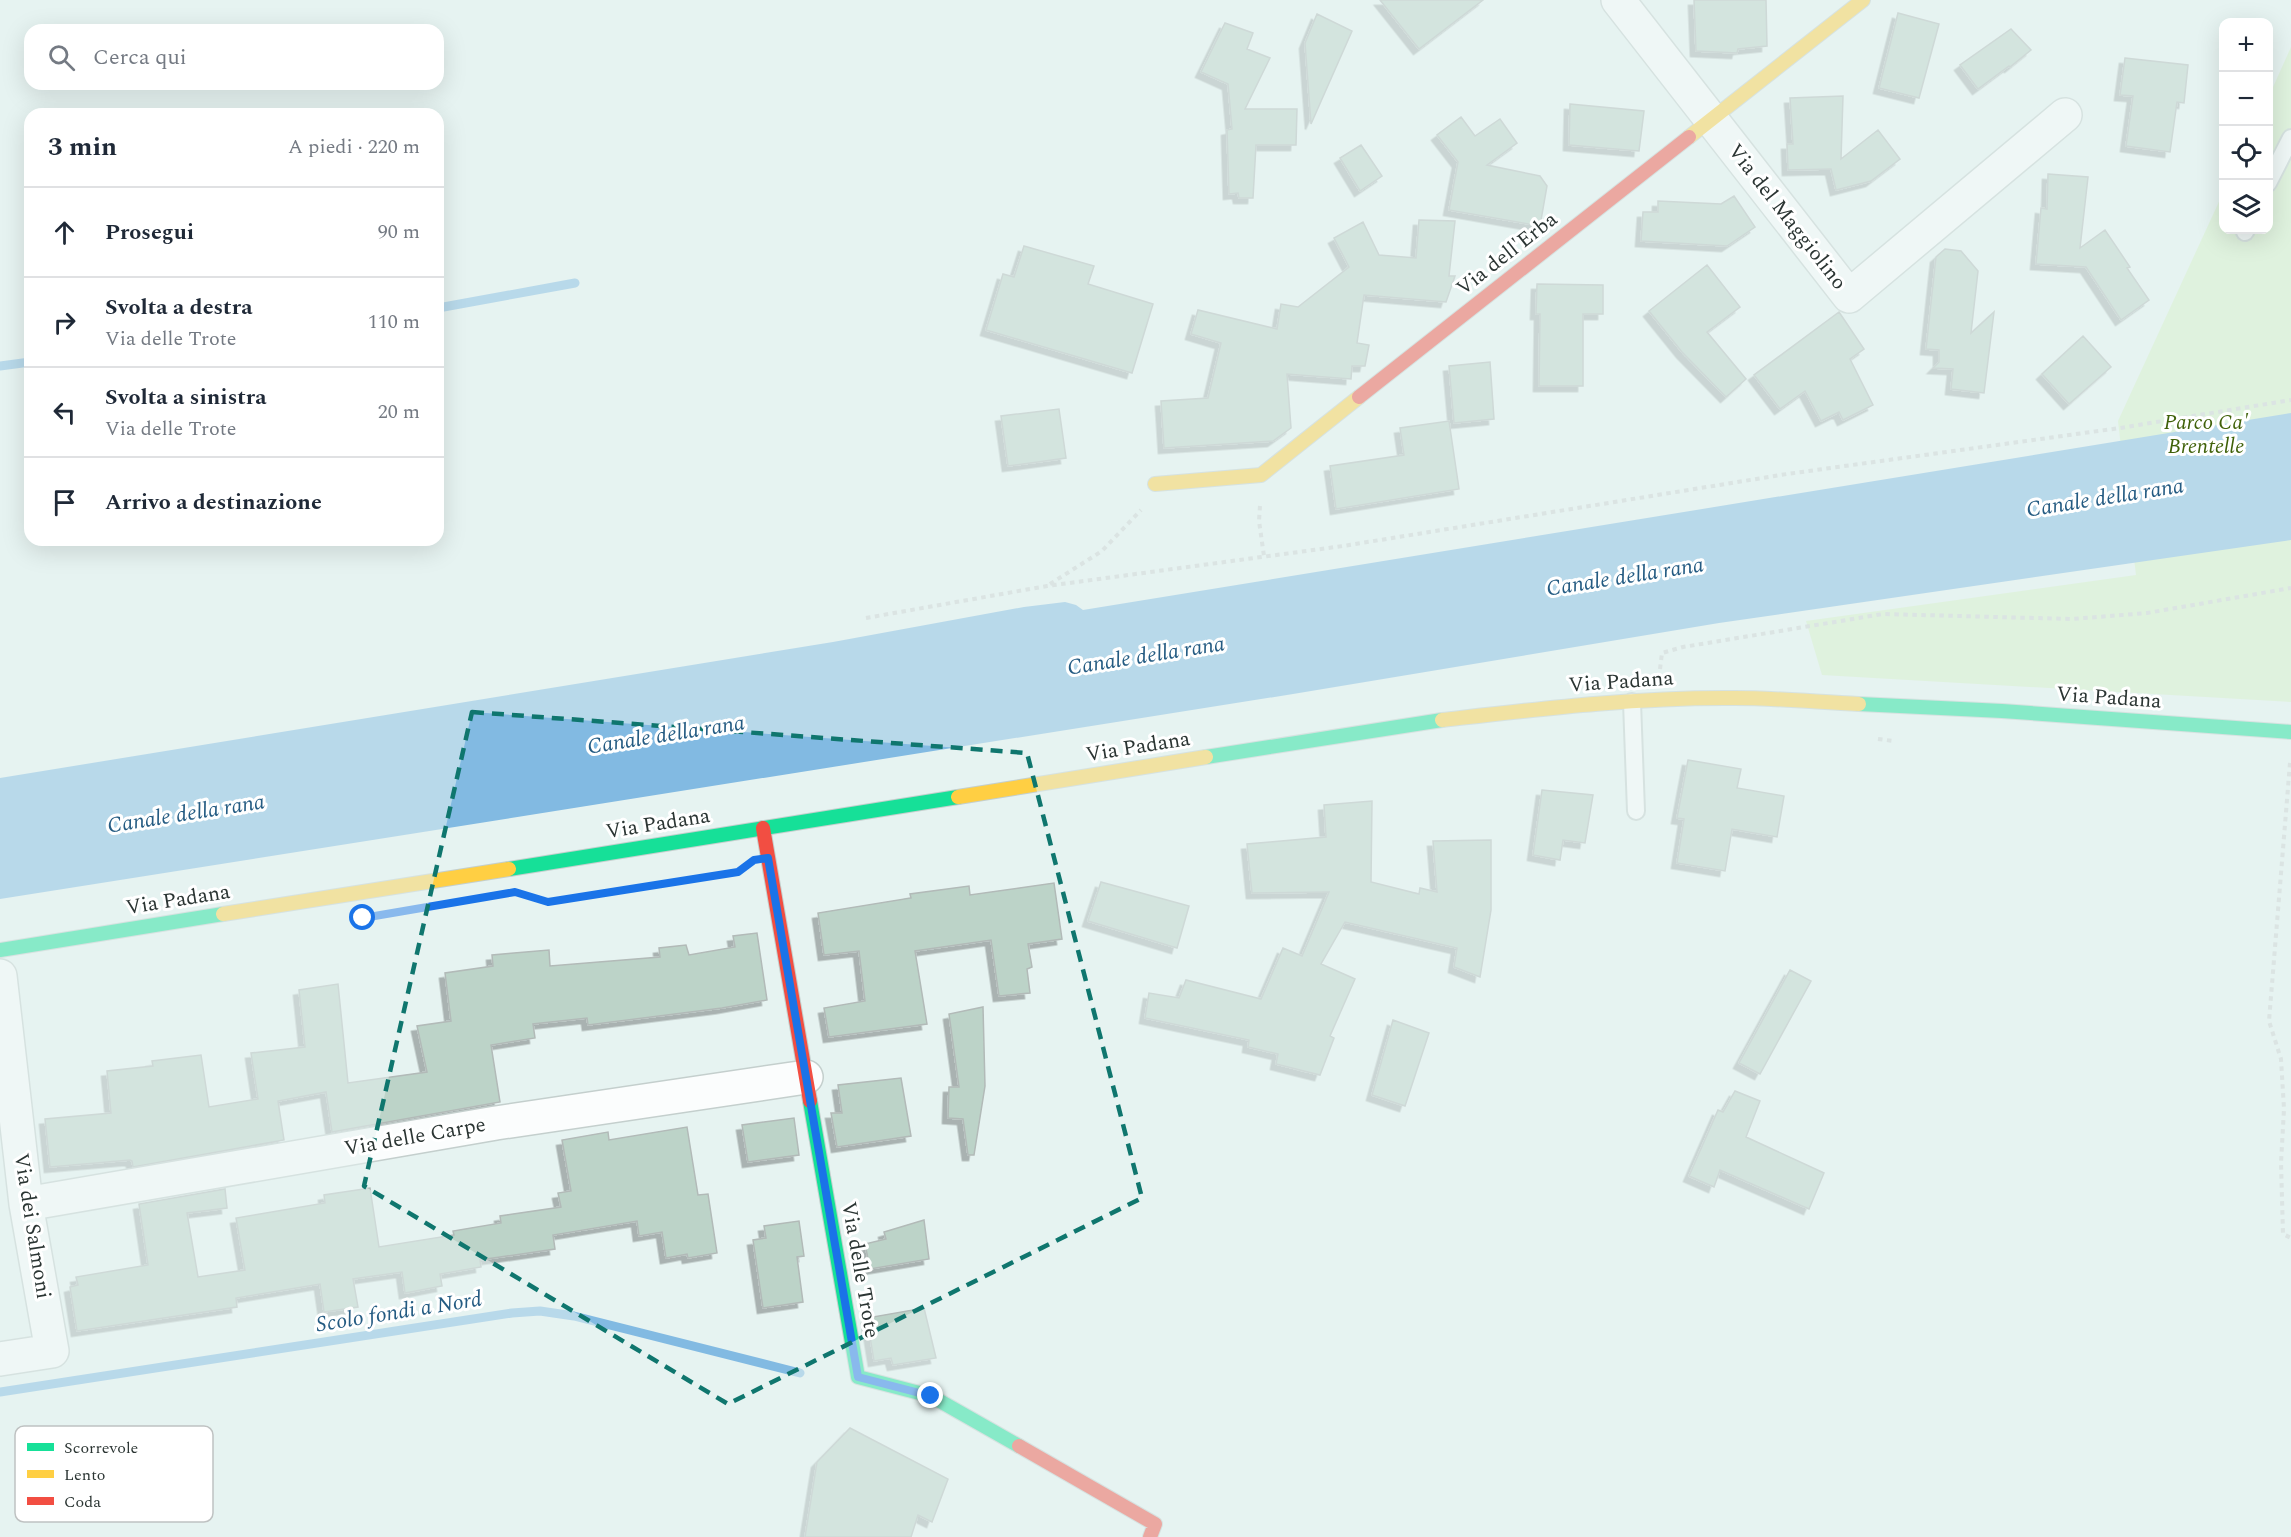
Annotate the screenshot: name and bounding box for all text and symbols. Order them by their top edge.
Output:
map controls [2219,18,2273,234]
button: + [2219,18,2273,72]
search box [24,24,444,90]
icon: search [45,41,78,74]
text: Cerca qui [93,41,187,74]
button: − [2219,72,2273,126]
button: locate [2219,126,2273,180]
text: 3 min [48,127,117,167]
text: A piedi · 220 m [288,132,420,162]
street label: Via del Maggiolino [1720,137,1854,297]
button: layers [2219,180,2273,234]
street label: Via dell'Erba [1449,204,1565,304]
icon: ahead [48,216,81,249]
text: Prosegui [105,216,194,249]
text: 90 m [378,217,420,247]
text: Svolta a destra [105,291,252,324]
icon: right [48,306,81,339]
text: 110 m [368,307,420,337]
text: Via delle Trote [105,324,237,354]
text: Svolta a sinistra [105,381,267,414]
icon: left [48,396,81,429]
text: 20 m [378,397,420,427]
park label: Parco Ca' Brentelle [2164,407,2249,463]
text: Via delle Trote [105,414,237,444]
water label: Canale della rana [2024,469,2186,527]
icon: arrive [48,486,81,519]
text: Arrivo a destinazione [105,486,322,519]
water label: Canale della rana [1544,548,1706,606]
water label: Canale della rana [1065,627,1227,685]
street label: Via Padana [1567,662,1675,702]
street label: Via Padana [2055,678,2163,718]
water label: Canale della rana [585,706,747,764]
street label: Via Padana [1084,723,1193,771]
water label: Canale della rana [105,785,267,843]
street label: Via Padana [604,800,713,848]
street label: Via Padana [124,876,233,924]
route start [349,904,375,930]
street label: Via delle Carpe [342,1109,488,1165]
street label: Via dei Salmoni [5,1151,59,1301]
street label: Via delle Trote [832,1199,888,1341]
water label: Scolo fondi a Nord [314,1283,484,1341]
route end [917,1382,943,1408]
legend [15,1426,213,1522]
text: Scorrevole [64,1436,138,1460]
text: Lento [64,1463,105,1487]
text: Coda [64,1490,101,1514]

